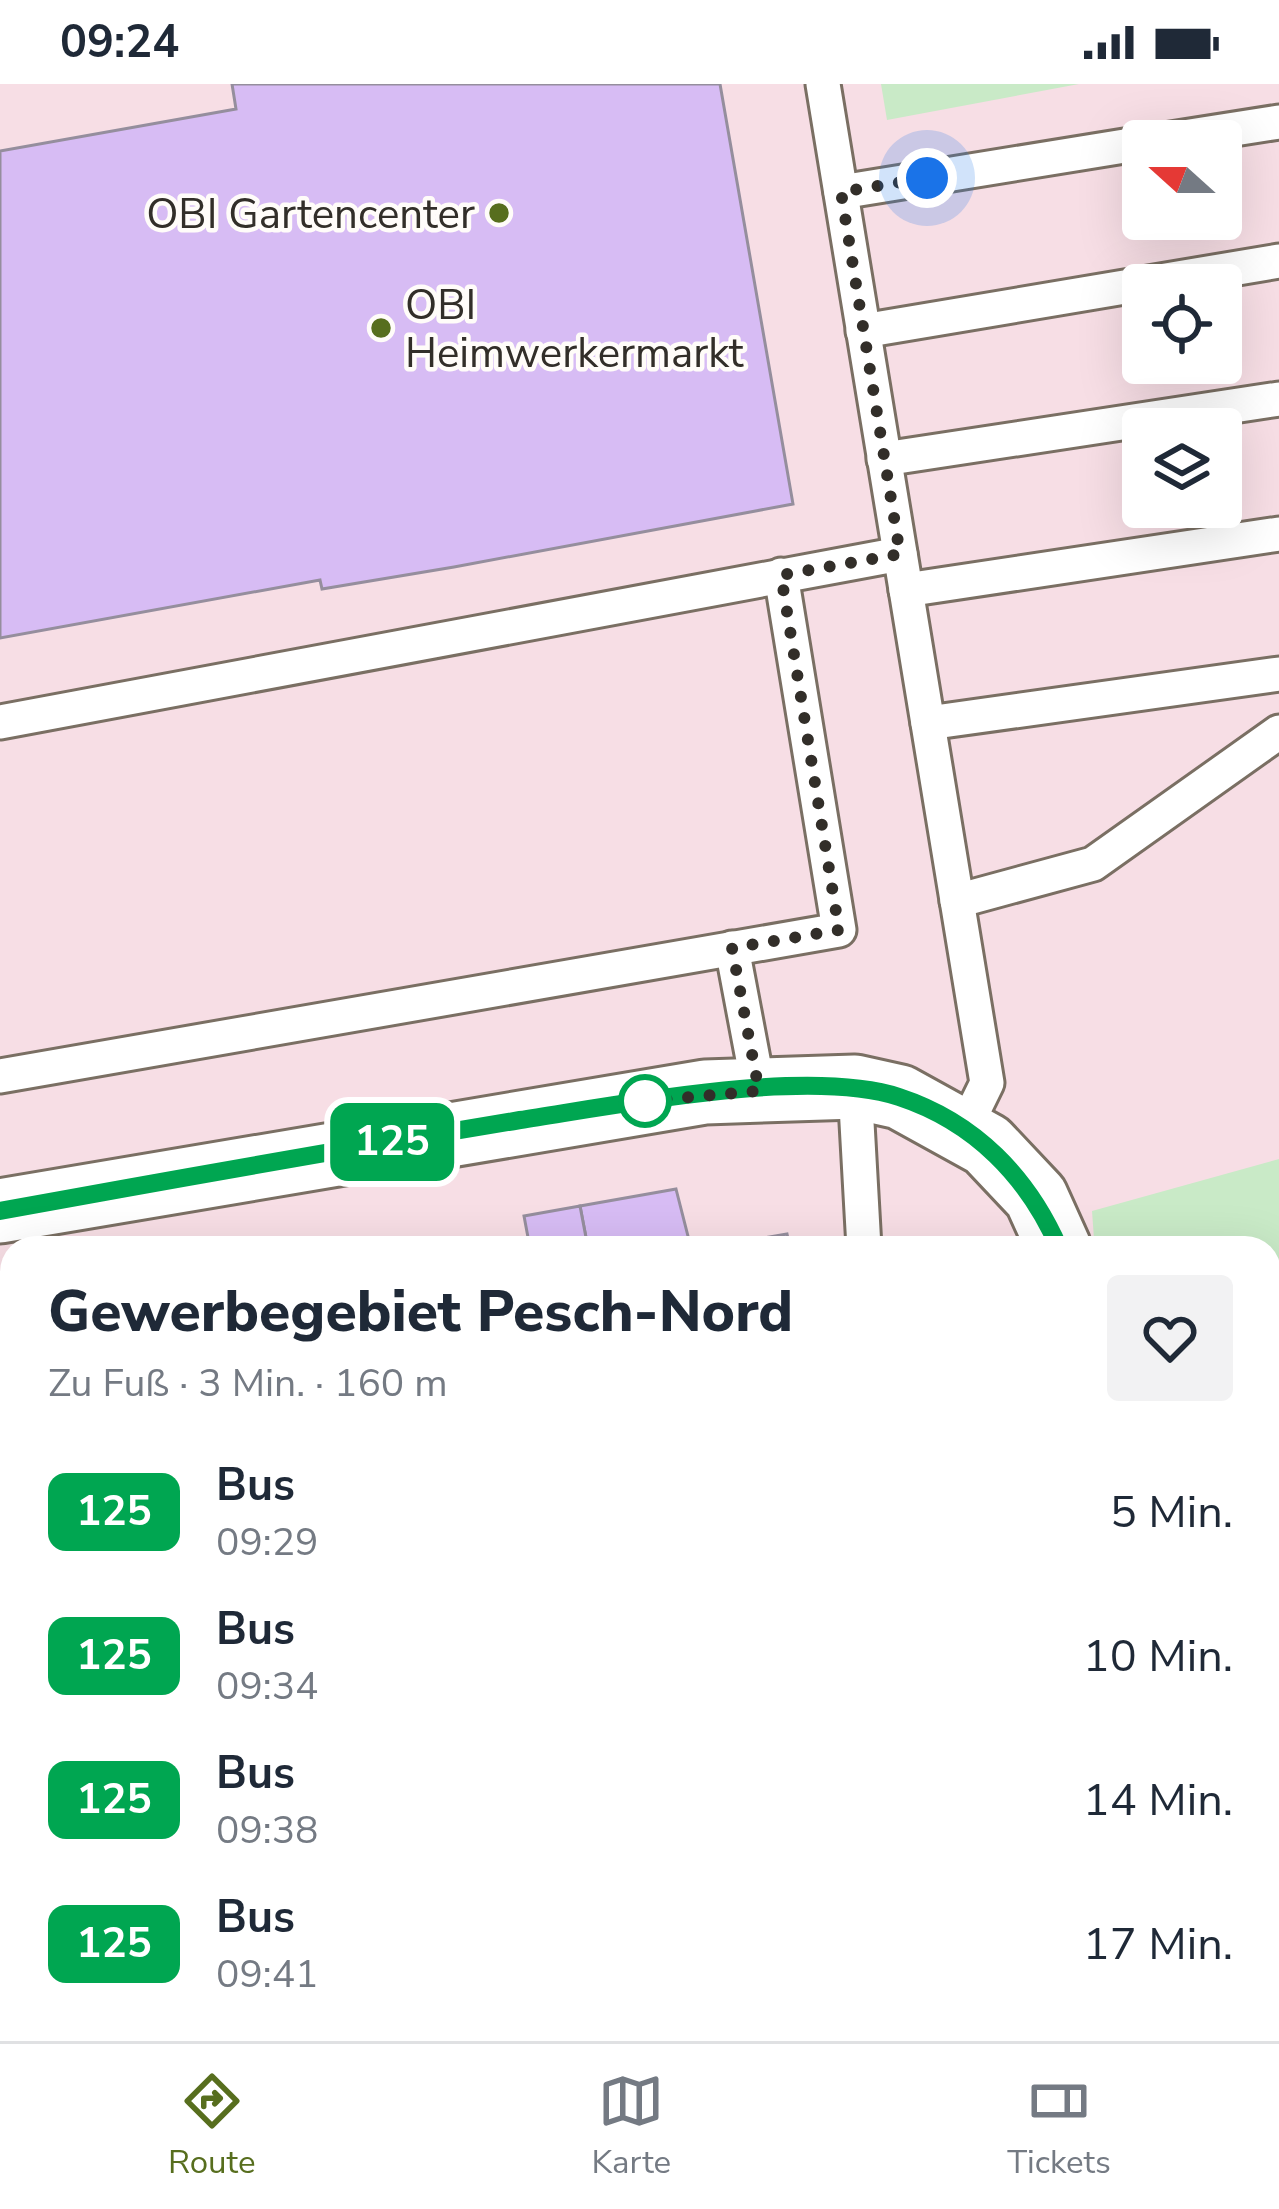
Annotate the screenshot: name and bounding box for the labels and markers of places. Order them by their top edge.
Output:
place label: OBI Gartencenter [146,186,475,243]
marker: OBI Gartencenter [486,200,512,226]
place label: OBI Heimwerkermarkt [405,277,744,382]
marker: OBI Heimwerkermarkt [368,315,394,341]
unlabelled marker [620,1076,670,1126]

